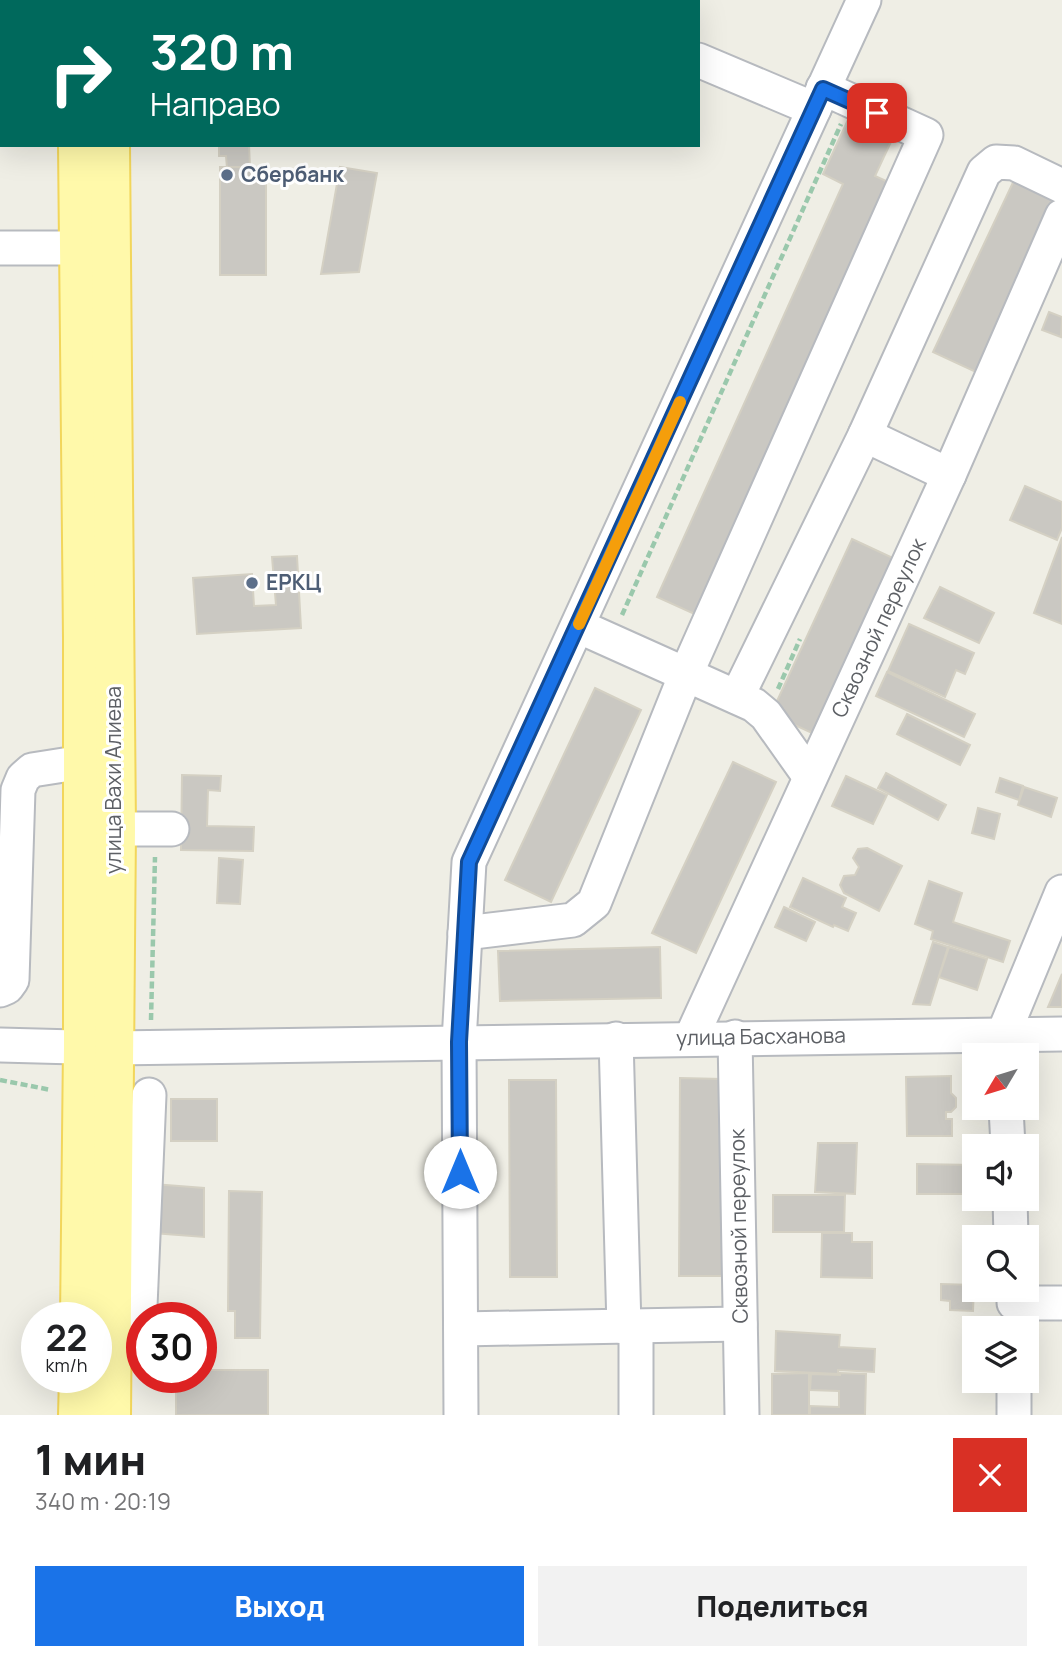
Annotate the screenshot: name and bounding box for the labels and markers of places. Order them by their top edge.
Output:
pin [847,83,907,143]
place label: Сбербанк [241,160,344,188]
marker: Сбербанк [219,167,235,183]
place label: ЕРКЦ [266,568,321,596]
marker: ЕРКЦ [244,575,260,591]

